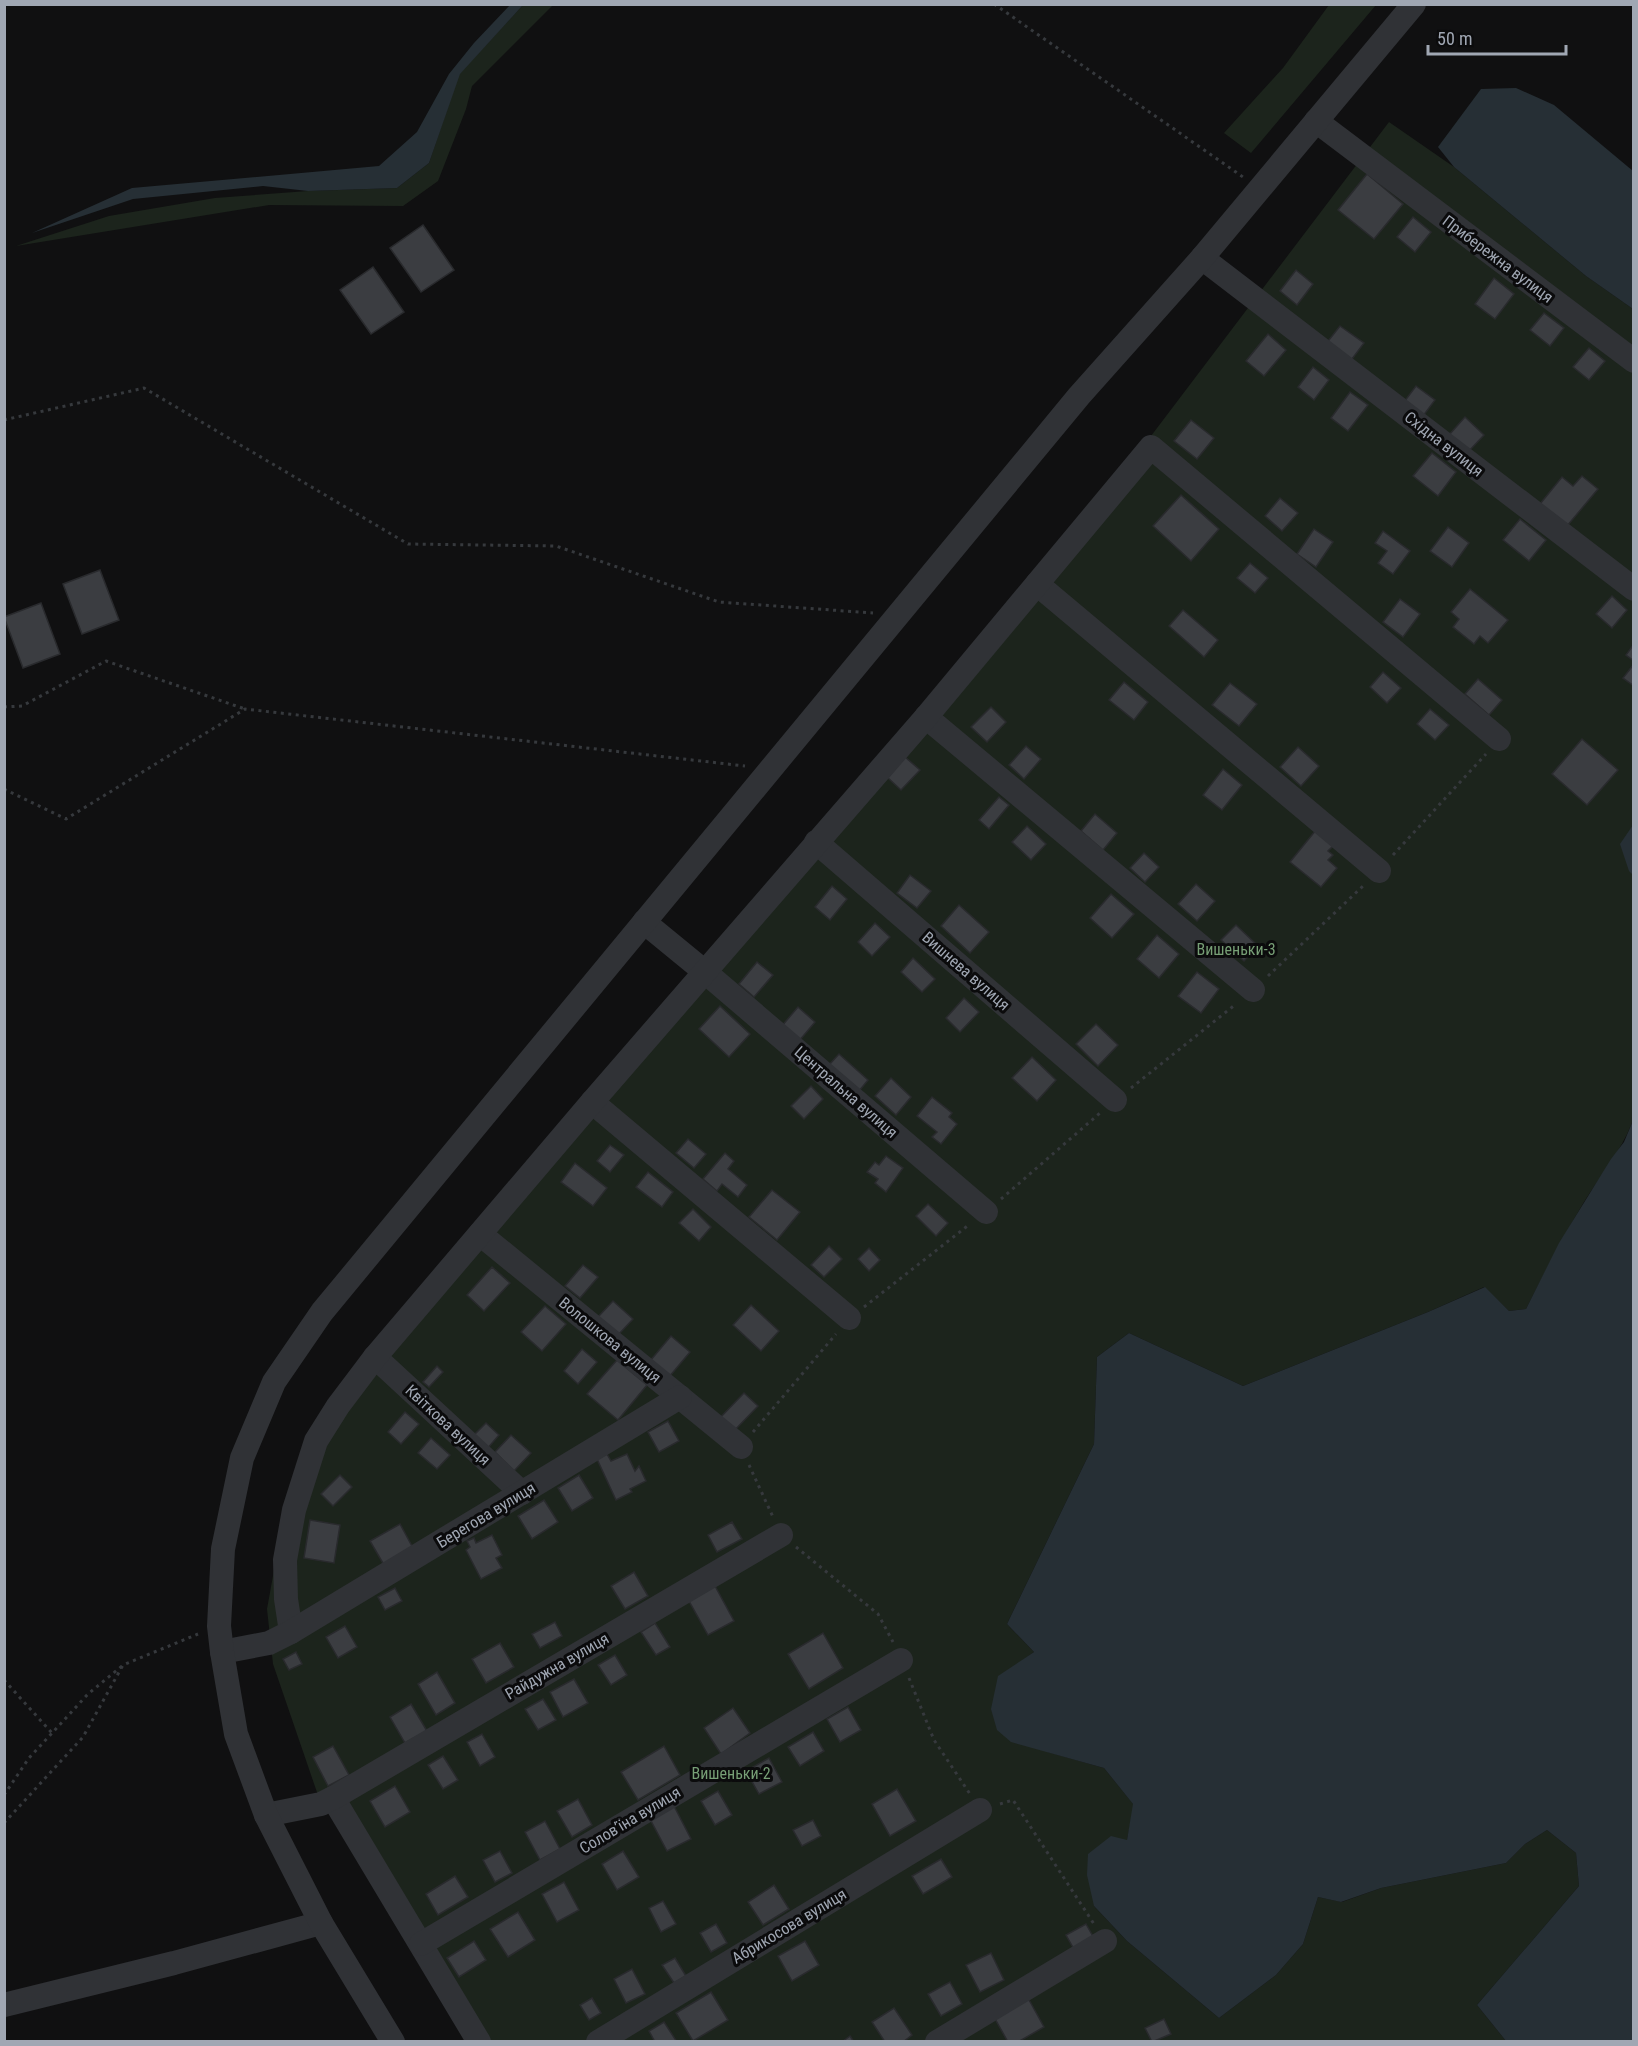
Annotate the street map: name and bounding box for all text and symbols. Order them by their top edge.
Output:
scale bar [1428,18,1566,56]
text: 50 m [1437,28,1472,49]
street label: Прибережна вулиця [1439,211,1557,307]
street label: Східна вулиця [1401,407,1487,481]
street label: Вишнева вулиця [918,928,1014,1014]
park label: Вишеньки-3 [1196,940,1276,959]
street label: Центральна вулиця [791,1042,901,1142]
street label: Волошкова вулиця [555,1293,665,1387]
street label: Квіткова вулиця [402,1381,494,1469]
street label: Берегова вулиця [433,1478,539,1552]
street label: Райдужна вулиця [502,1629,612,1703]
park label: Вишеньки-2 [691,1764,771,1783]
street label: Соловʼїна вулиця [576,1782,684,1858]
street label: Абрикосова вулиця [728,1884,850,1968]

